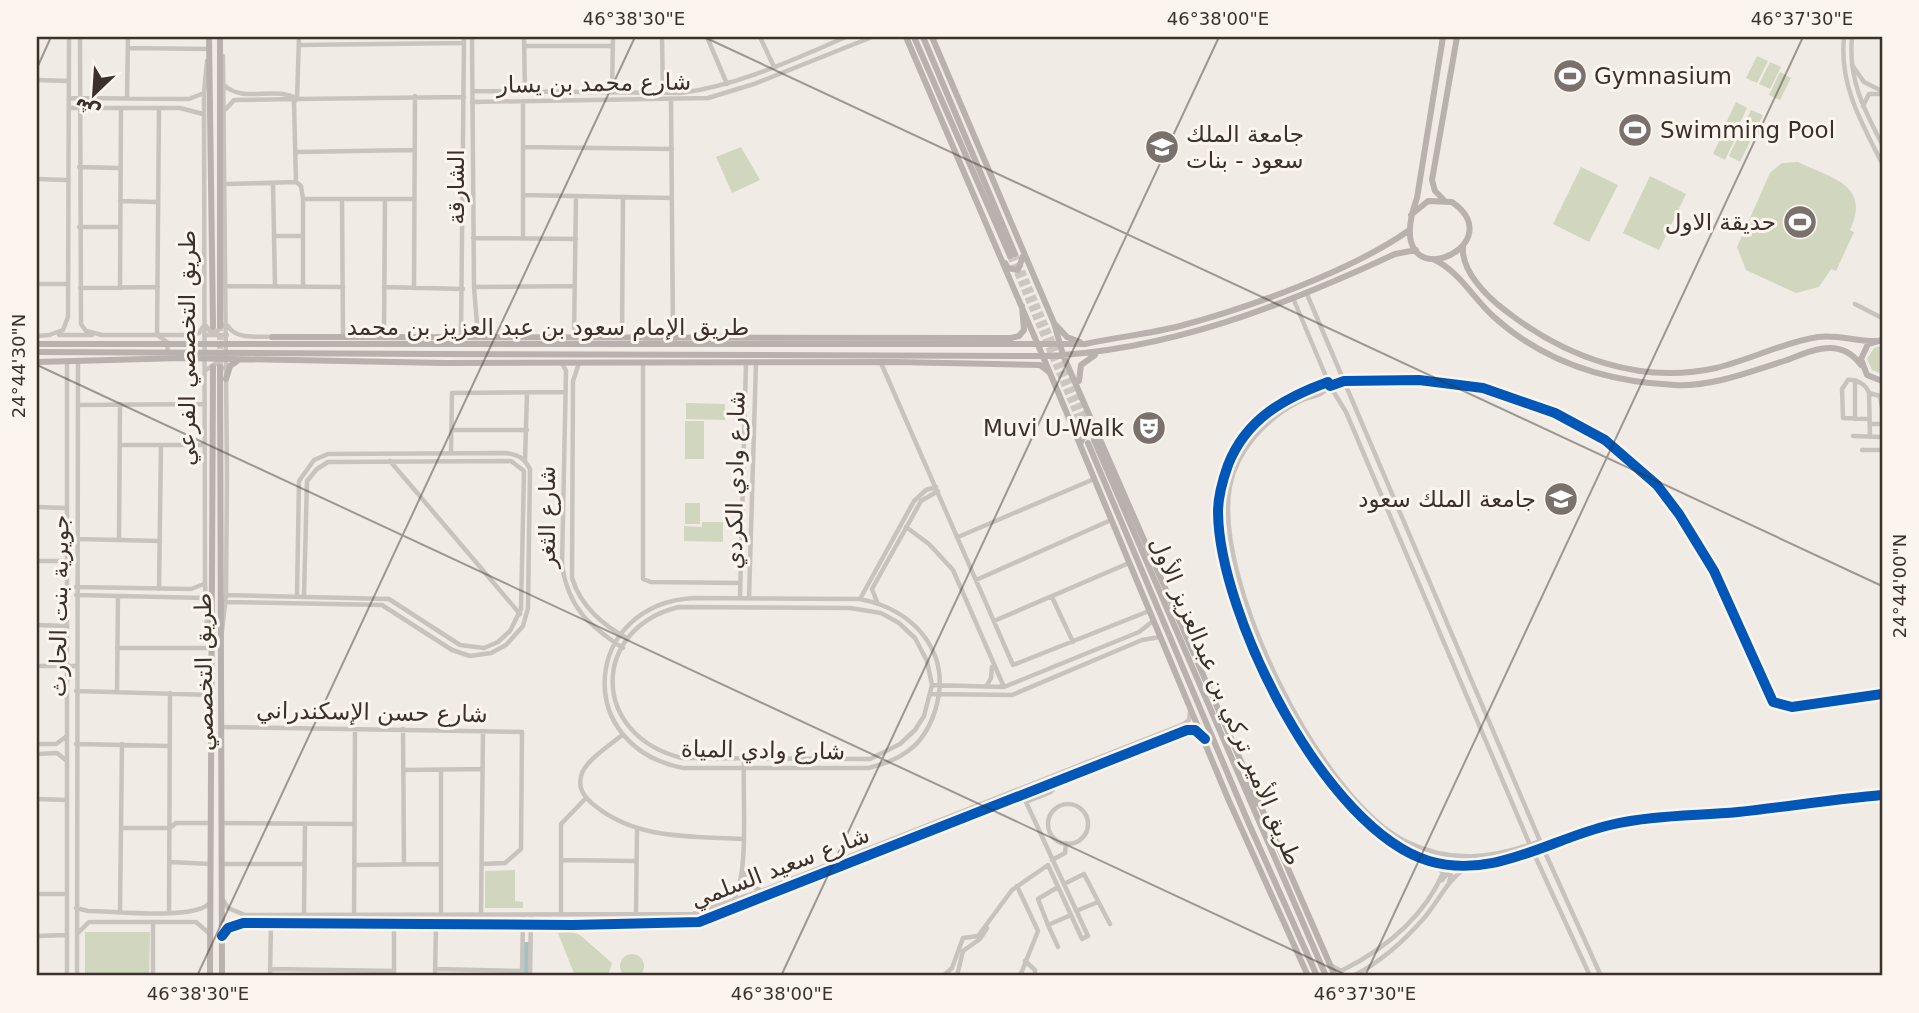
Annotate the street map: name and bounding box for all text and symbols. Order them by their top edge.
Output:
text: 46°38'30"E [583,8,685,29]
text: 46°38'00"E [1167,8,1269,29]
text: 46°37'30"E [1751,8,1853,29]
sports icon: Gymnasium [1551,57,1589,95]
north arrow [60,60,130,130]
place label: Gymnasium [1594,63,1732,89]
street label: شارع محمد بن يسار [496,68,691,99]
text: ش [70,93,104,125]
sports icon: Swimming Pool [1616,111,1654,149]
place label: Swimming Pool [1660,117,1835,143]
place label: جامعة الملك سعود - بنات [1186,121,1304,174]
school or university icon: جامعة الملك سعود - بنات [1143,128,1181,166]
street label: الشارقة [443,149,470,225]
sports icon: حديقة الاول [1781,203,1819,241]
place label: حديقة الاول [1665,209,1776,236]
street label: طريق التخصصي الفرعي [174,230,201,466]
text: 24°44'30"N [8,314,29,418]
street label: طريق الإمام سعود بن عبد العزيز بن محمد [347,314,749,341]
street label: شارع وادي الكردي [720,391,751,569]
theatre icon: Muvi U-Walk [1130,409,1168,447]
place label: Muvi U-Walk [983,415,1125,441]
street label: شارع الثغر [534,466,561,569]
school or university icon: جامعة الملك سعود [1542,480,1580,518]
place label: جامعة الملك سعود [1358,486,1536,513]
street label: جويرية بنت الحارث [44,515,75,697]
street label: طريق الأمير تركي بن عبدالعزيز الأول [1144,533,1308,869]
text: 24°44'00"N [1889,534,1910,638]
street label: طريق التخصصي [190,593,219,751]
street label: شارع حسن الإسكندراني [256,697,488,728]
street label: شارع وادي المياة [681,736,845,765]
street label: شارع سعيد السلمي [687,821,873,914]
text: 46°38'30"E [147,983,249,1004]
text: 46°38'00"E [731,983,833,1004]
text: 46°37'30"E [1314,983,1416,1004]

